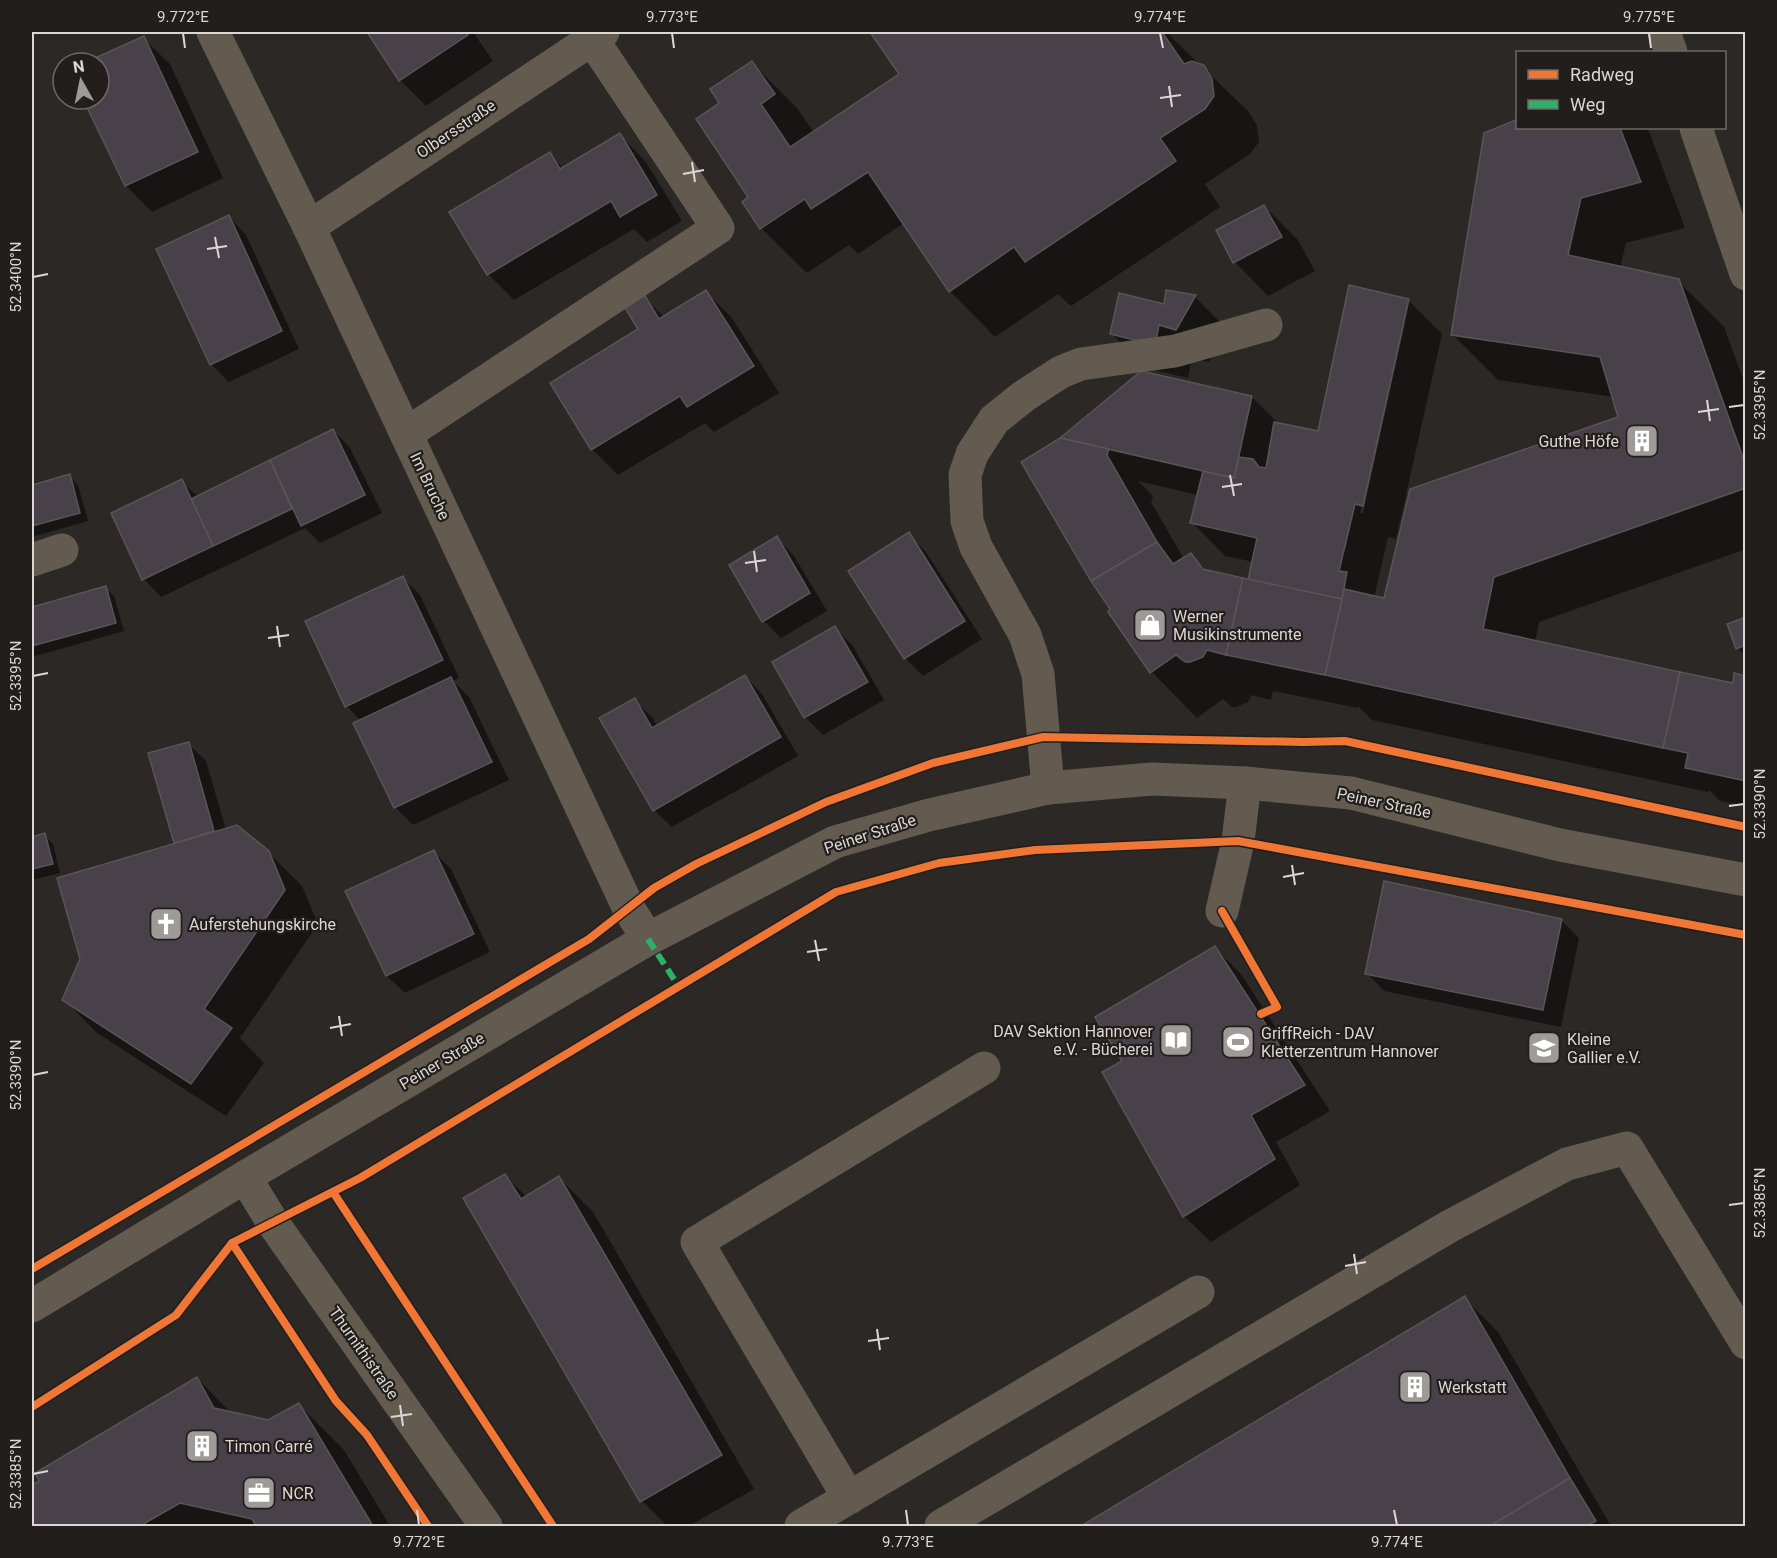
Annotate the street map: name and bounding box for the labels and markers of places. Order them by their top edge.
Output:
building icon: Guthe Höfe [1624,423,1660,459]
place label: Guthe Höfe [1538,432,1619,451]
shop icon: Werner Musikinstrumente [1132,607,1168,643]
place label: Werner Musikinstrumente [1173,607,1302,644]
church icon: Auferstehungskirche [148,906,184,942]
place label: Auferstehungskirche [189,915,336,934]
place label: DAV Sektion Hannover e.V. - Bücherei [993,1022,1154,1059]
library icon: DAV Sektion Hannover e.V. - Bücherei [1158,1022,1194,1058]
sports icon: GriffReich - DAV Kletterzentrum Hannover [1220,1024,1256,1060]
place label: GriffReich - DAV Kletterzentrum Hannover [1261,1024,1439,1061]
school or university icon: Kleine Gallier e.V. [1526,1030,1562,1066]
place label: Kleine Gallier e.V. [1567,1030,1642,1067]
building icon: Werkstatt [1397,1369,1433,1405]
place label: Werkstatt [1438,1378,1507,1397]
building icon: Timon Carré [184,1428,220,1464]
place label: Timon Carré [225,1437,313,1456]
office icon: NCR [241,1475,277,1511]
place label: NCR [282,1484,314,1503]

